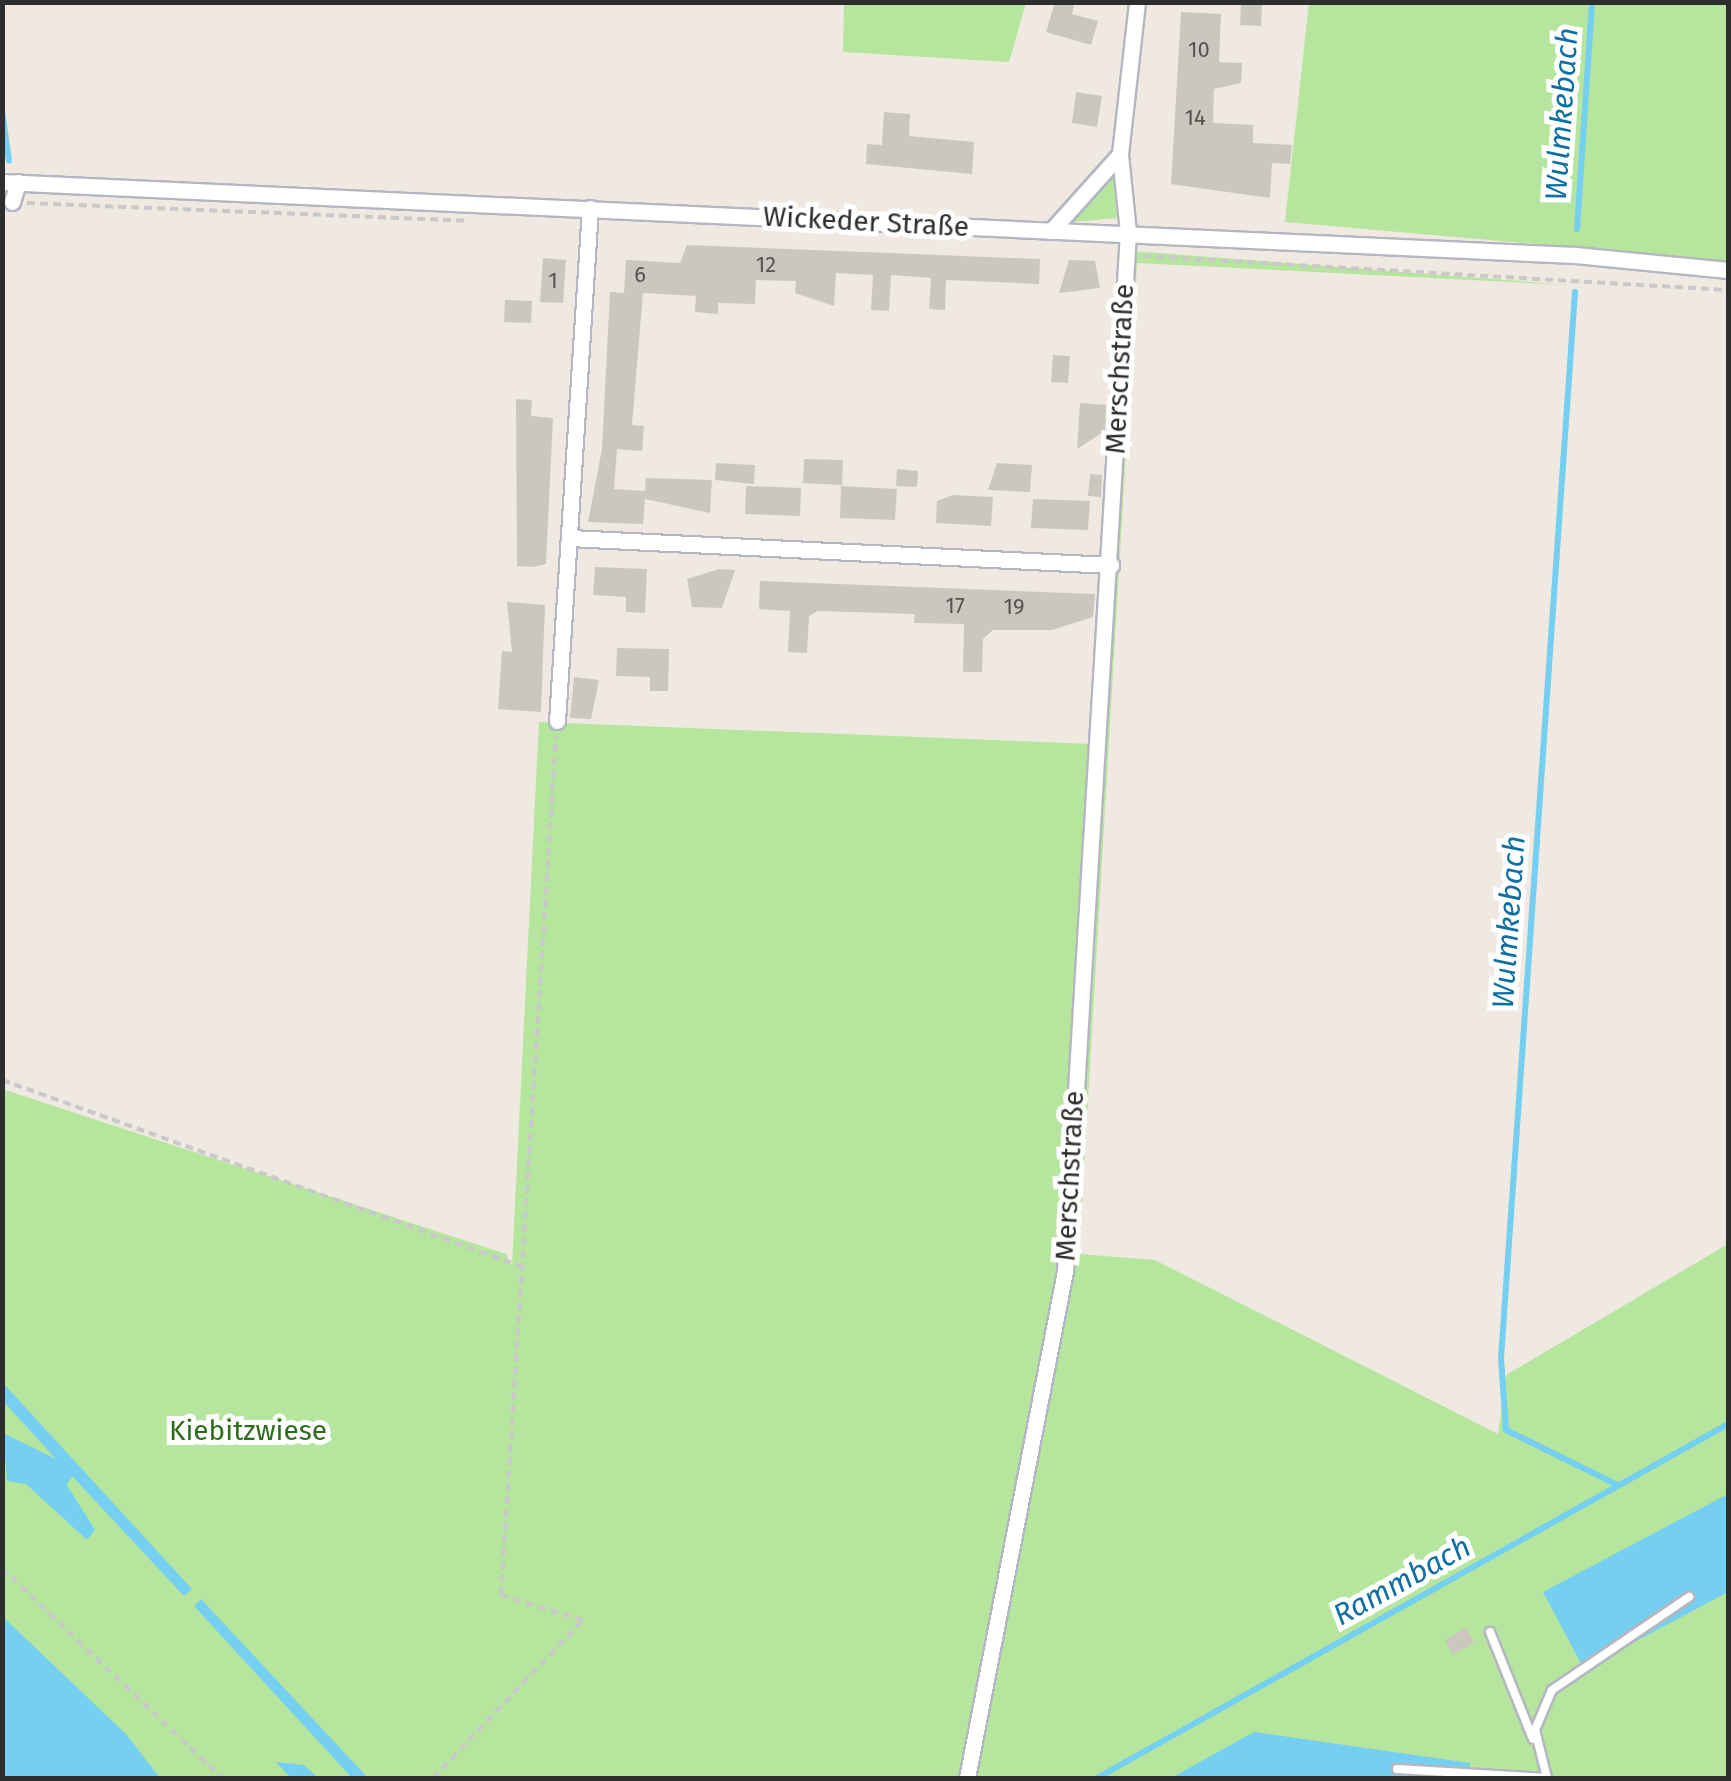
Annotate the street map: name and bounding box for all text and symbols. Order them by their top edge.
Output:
water label: Wulmkebach [1538,26,1586,202]
house number: 10 [1188,37,1210,63]
house number: 14 [1184,105,1206,131]
street label: Wickeder Straße [762,200,970,244]
house number: 12 [756,252,776,278]
house number: 6 [634,262,646,288]
house number: 1 [548,268,558,294]
street label: Merschstraße [1099,283,1141,455]
house number: 17 [945,593,965,619]
house number: 19 [1003,594,1025,620]
water label: Wulmkebach [1485,834,1533,1010]
street label: Merschstraße [1049,1090,1091,1262]
park label: Kiebitzwiese [169,1414,327,1448]
water label: Rammbach [1327,1529,1477,1633]

